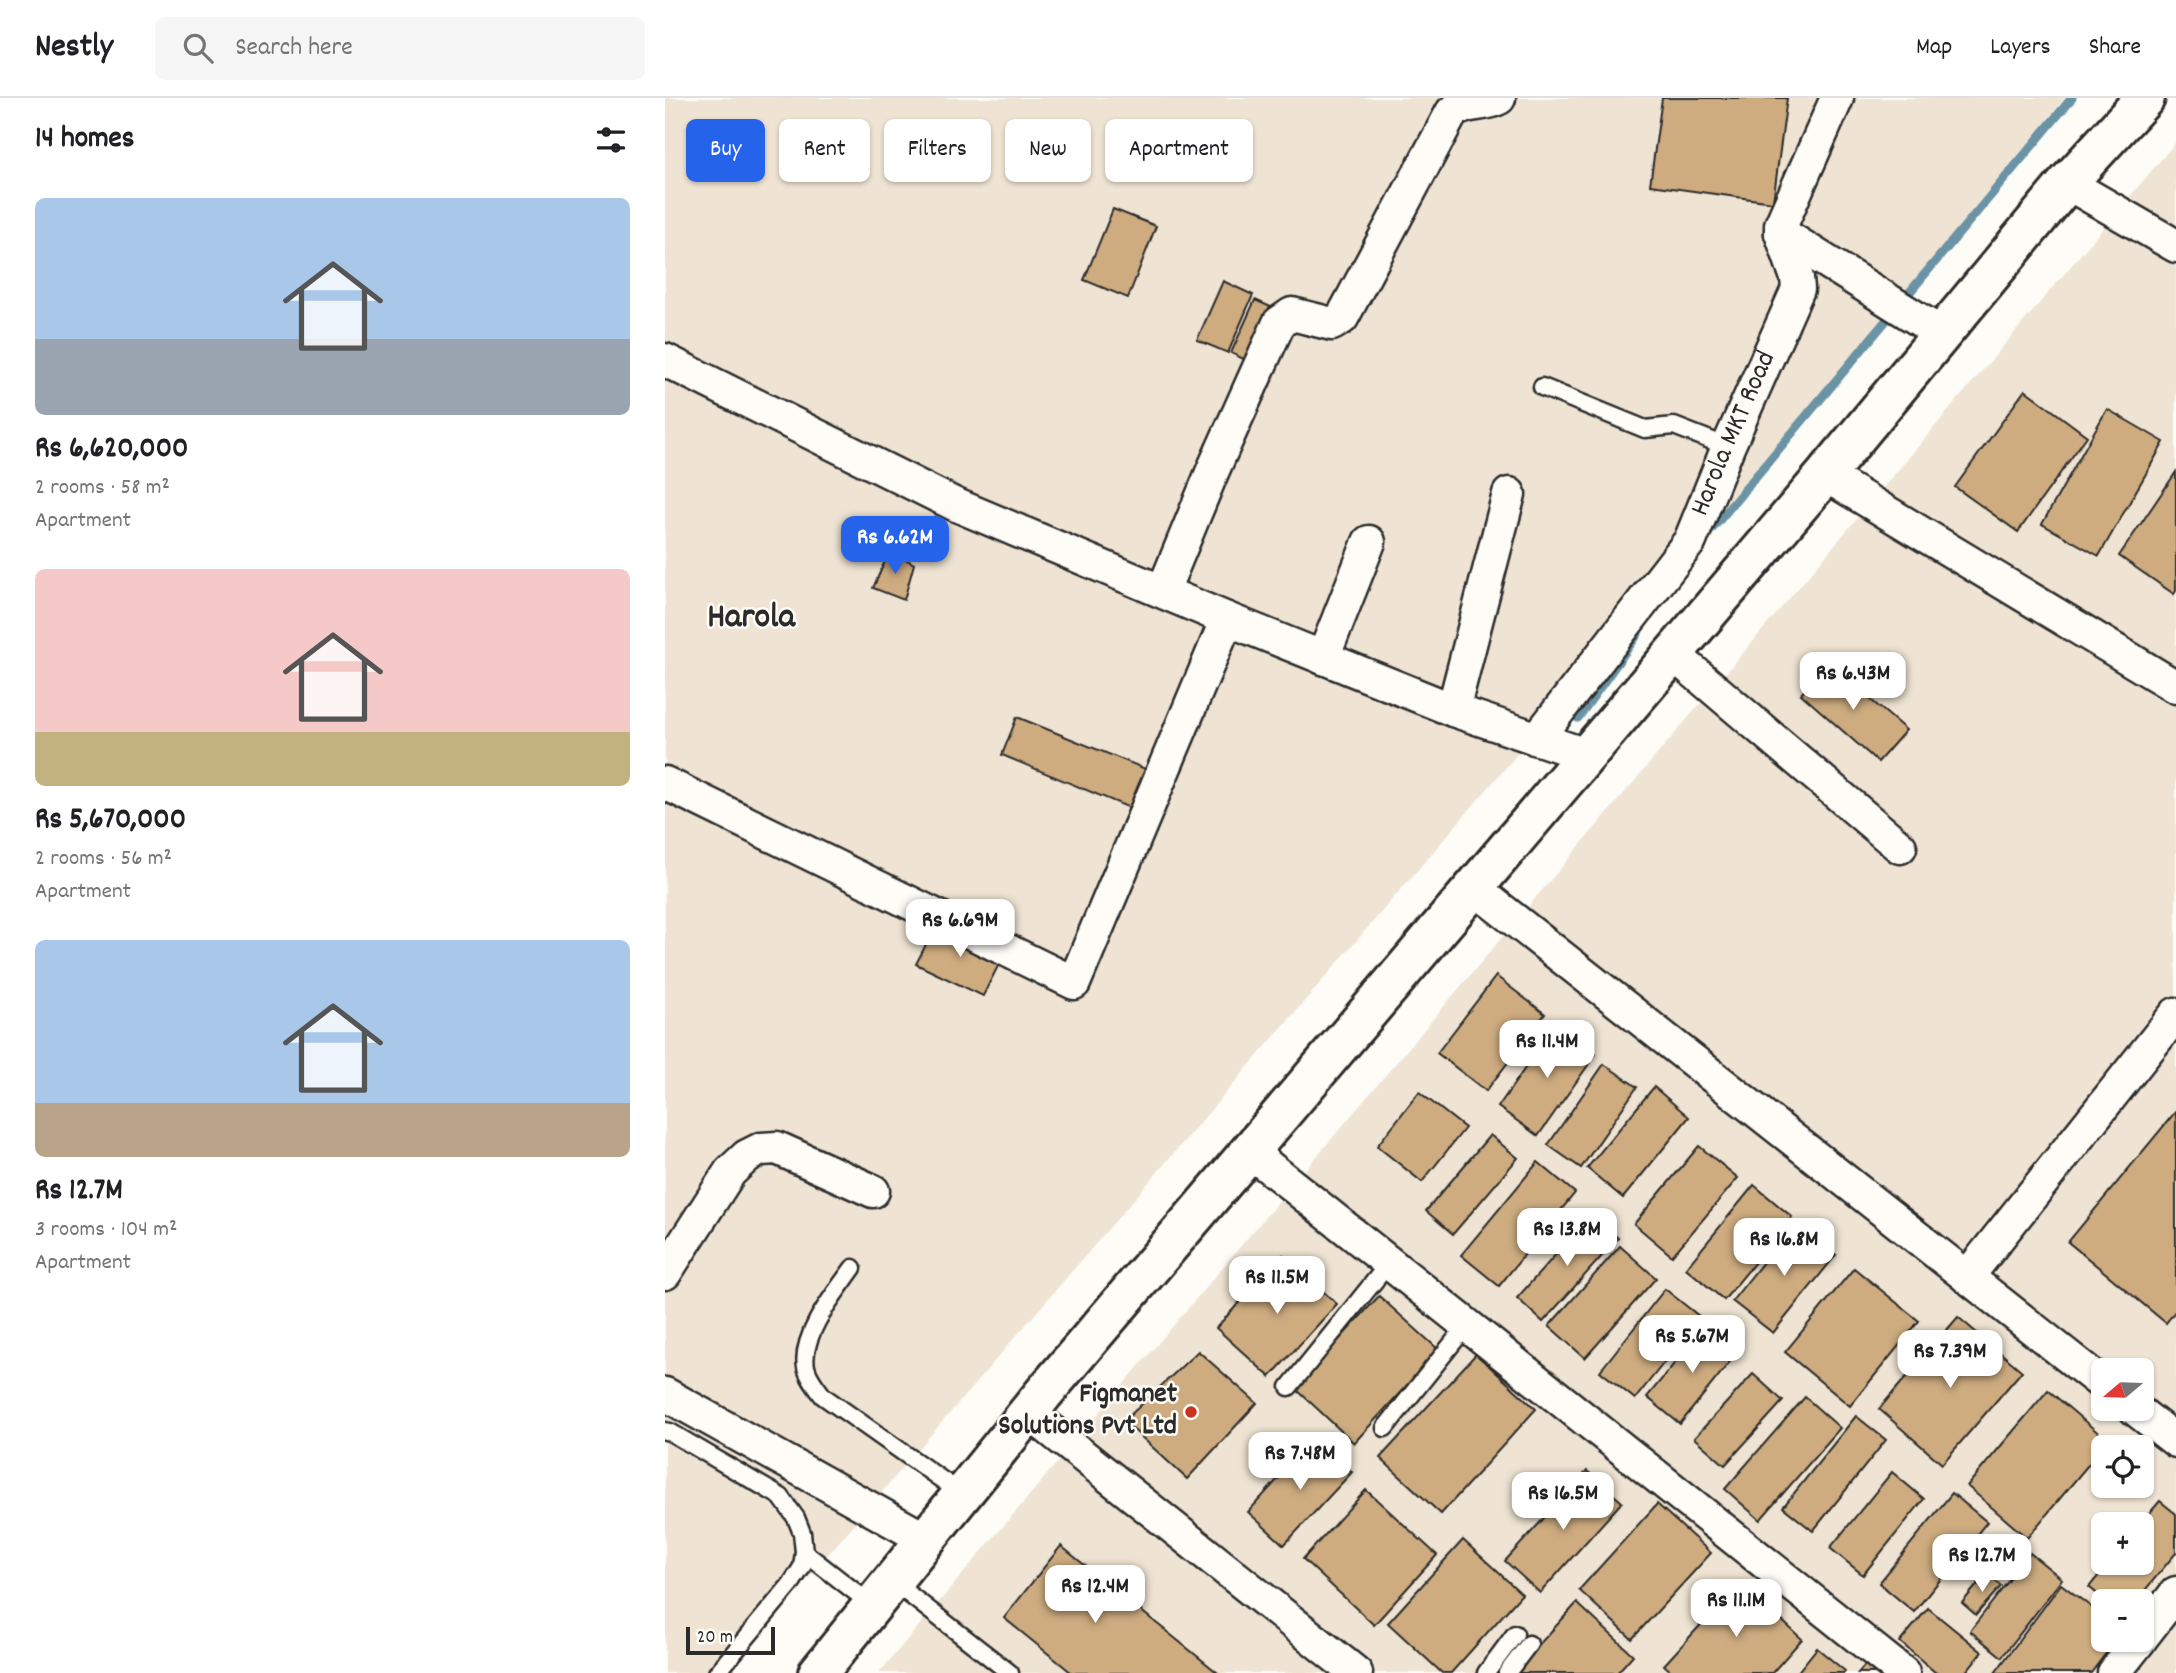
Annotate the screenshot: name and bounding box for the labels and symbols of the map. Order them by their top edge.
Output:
street label: Harola MKT Road [1682,345,1788,523]
pin: Rs 6.62M [823,517,967,576]
district label: Harola [707,594,796,644]
pin: Rs 6.43M [1781,652,1925,712]
pin: Rs 6.69M [888,900,1032,959]
pin: Rs 11.4M [1475,1020,1619,1080]
pin: Rs 13.8M [1495,1208,1639,1268]
pin: Rs 16.8M [1712,1218,1856,1278]
pin: Rs 11.5M [1205,1256,1349,1316]
pin: Rs 5.67M [1620,1316,1764,1375]
pin: Rs 7.39M [1878,1330,2022,1390]
north arrow [2091,1358,2154,1421]
place label: Figmanet Solutions Pvt Ltd [998,1376,1178,1448]
marker: Figmanet Solutions Pvt Ltd [1183,1404,1199,1420]
pin: Rs 7.48M [1228,1432,1372,1492]
pin: Rs 16.5M [1491,1472,1635,1532]
pin: Rs 12.7M [1910,1534,2054,1594]
pin: Rs 12.4M [1023,1566,1167,1625]
pin: Rs 11.1M [1664,1580,1808,1639]
scale bar [686,1624,775,1656]

